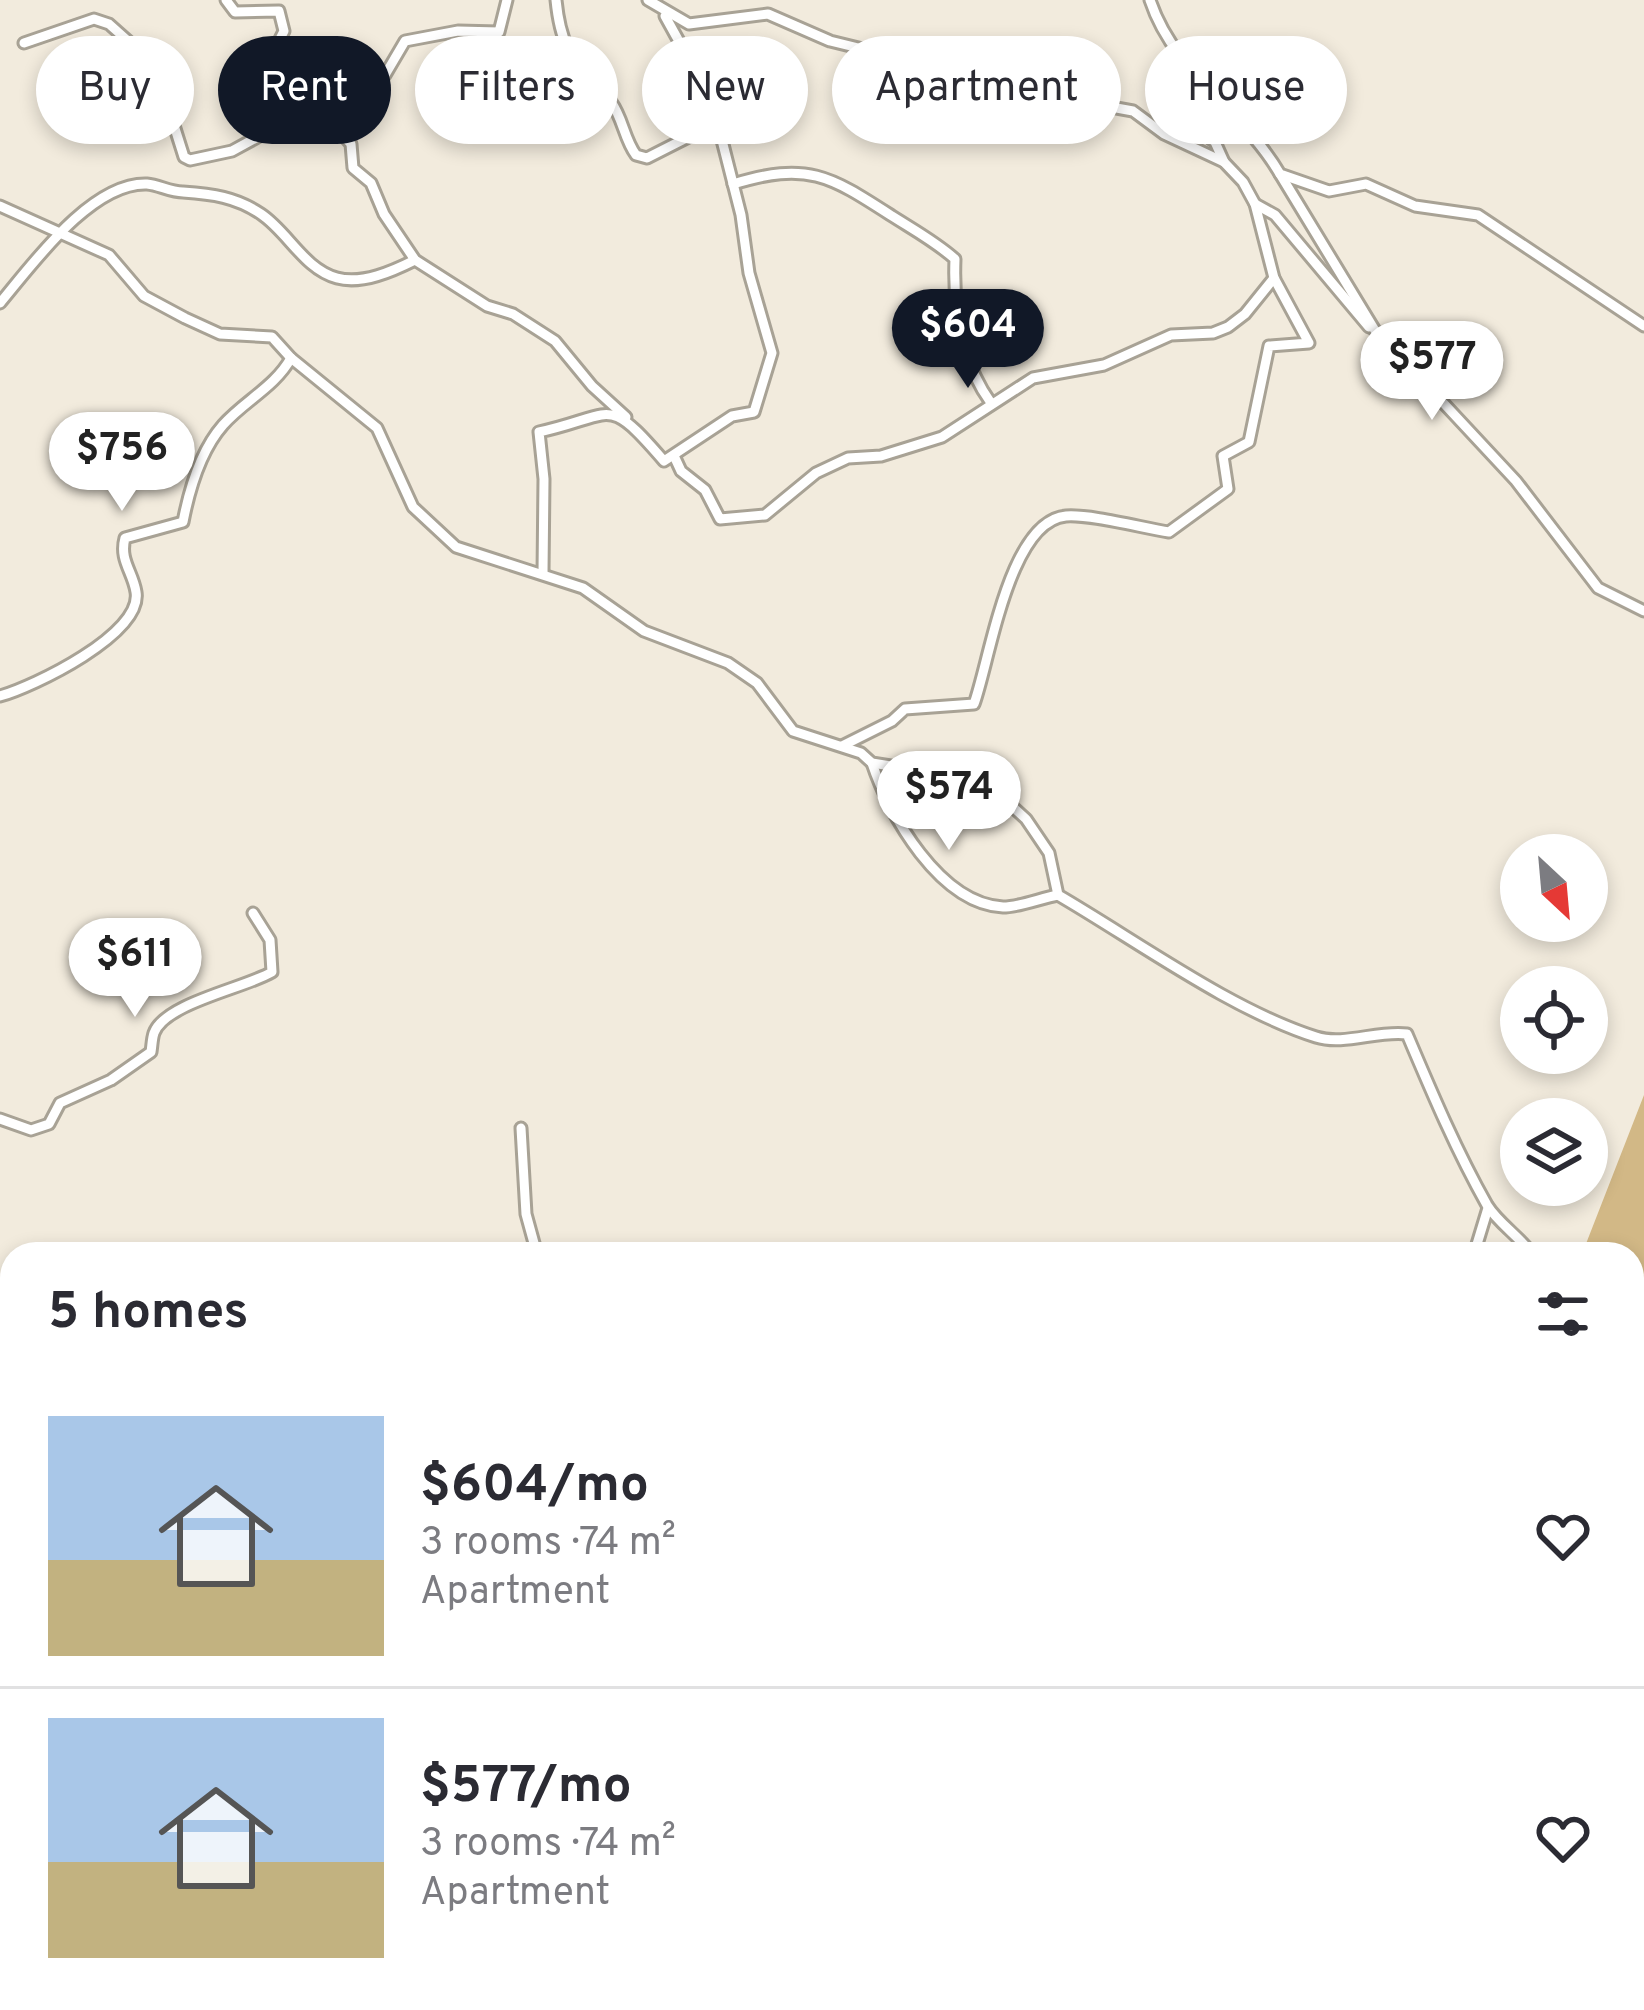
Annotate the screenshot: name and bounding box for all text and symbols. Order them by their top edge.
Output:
chip: Buy [36,36,194,144]
chip: Rent [218,36,391,144]
chip: Filters [415,36,618,144]
chip: New [642,36,808,144]
chip: Apartment [832,36,1121,144]
chip: House [1145,36,1347,144]
pin: $604 [897,289,1039,391]
text: $604 [919,303,1017,352]
pin: $577 [1361,321,1503,423]
text: $577 [1387,335,1477,384]
pin: $756 [51,412,193,514]
text: $756 [76,426,168,475]
pin: $574 [878,751,1020,853]
text: $574 [904,765,994,814]
north arrow [1500,834,1608,942]
map controls [1500,834,1608,1206]
pin: $611 [64,918,206,1020]
text: $611 [96,932,174,981]
button: locate [1500,966,1608,1074]
button: layers [1500,1098,1608,1206]
icon: filters [1530,1281,1596,1347]
text: 5 homes [48,1282,249,1347]
text: $604/mo [420,1455,649,1520]
icon: home [144,1464,288,1608]
icon: heart [1530,1503,1596,1569]
text: 3 rooms · 74 m² [420,1520,676,1569]
text: Apartment [420,1569,610,1618]
text: $577/mo [420,1756,632,1821]
icon: home [144,1766,288,1910]
icon: heart [1530,1805,1596,1871]
text: 3 rooms · 74 m² [420,1821,676,1870]
text: Apartment [420,1870,610,1919]

